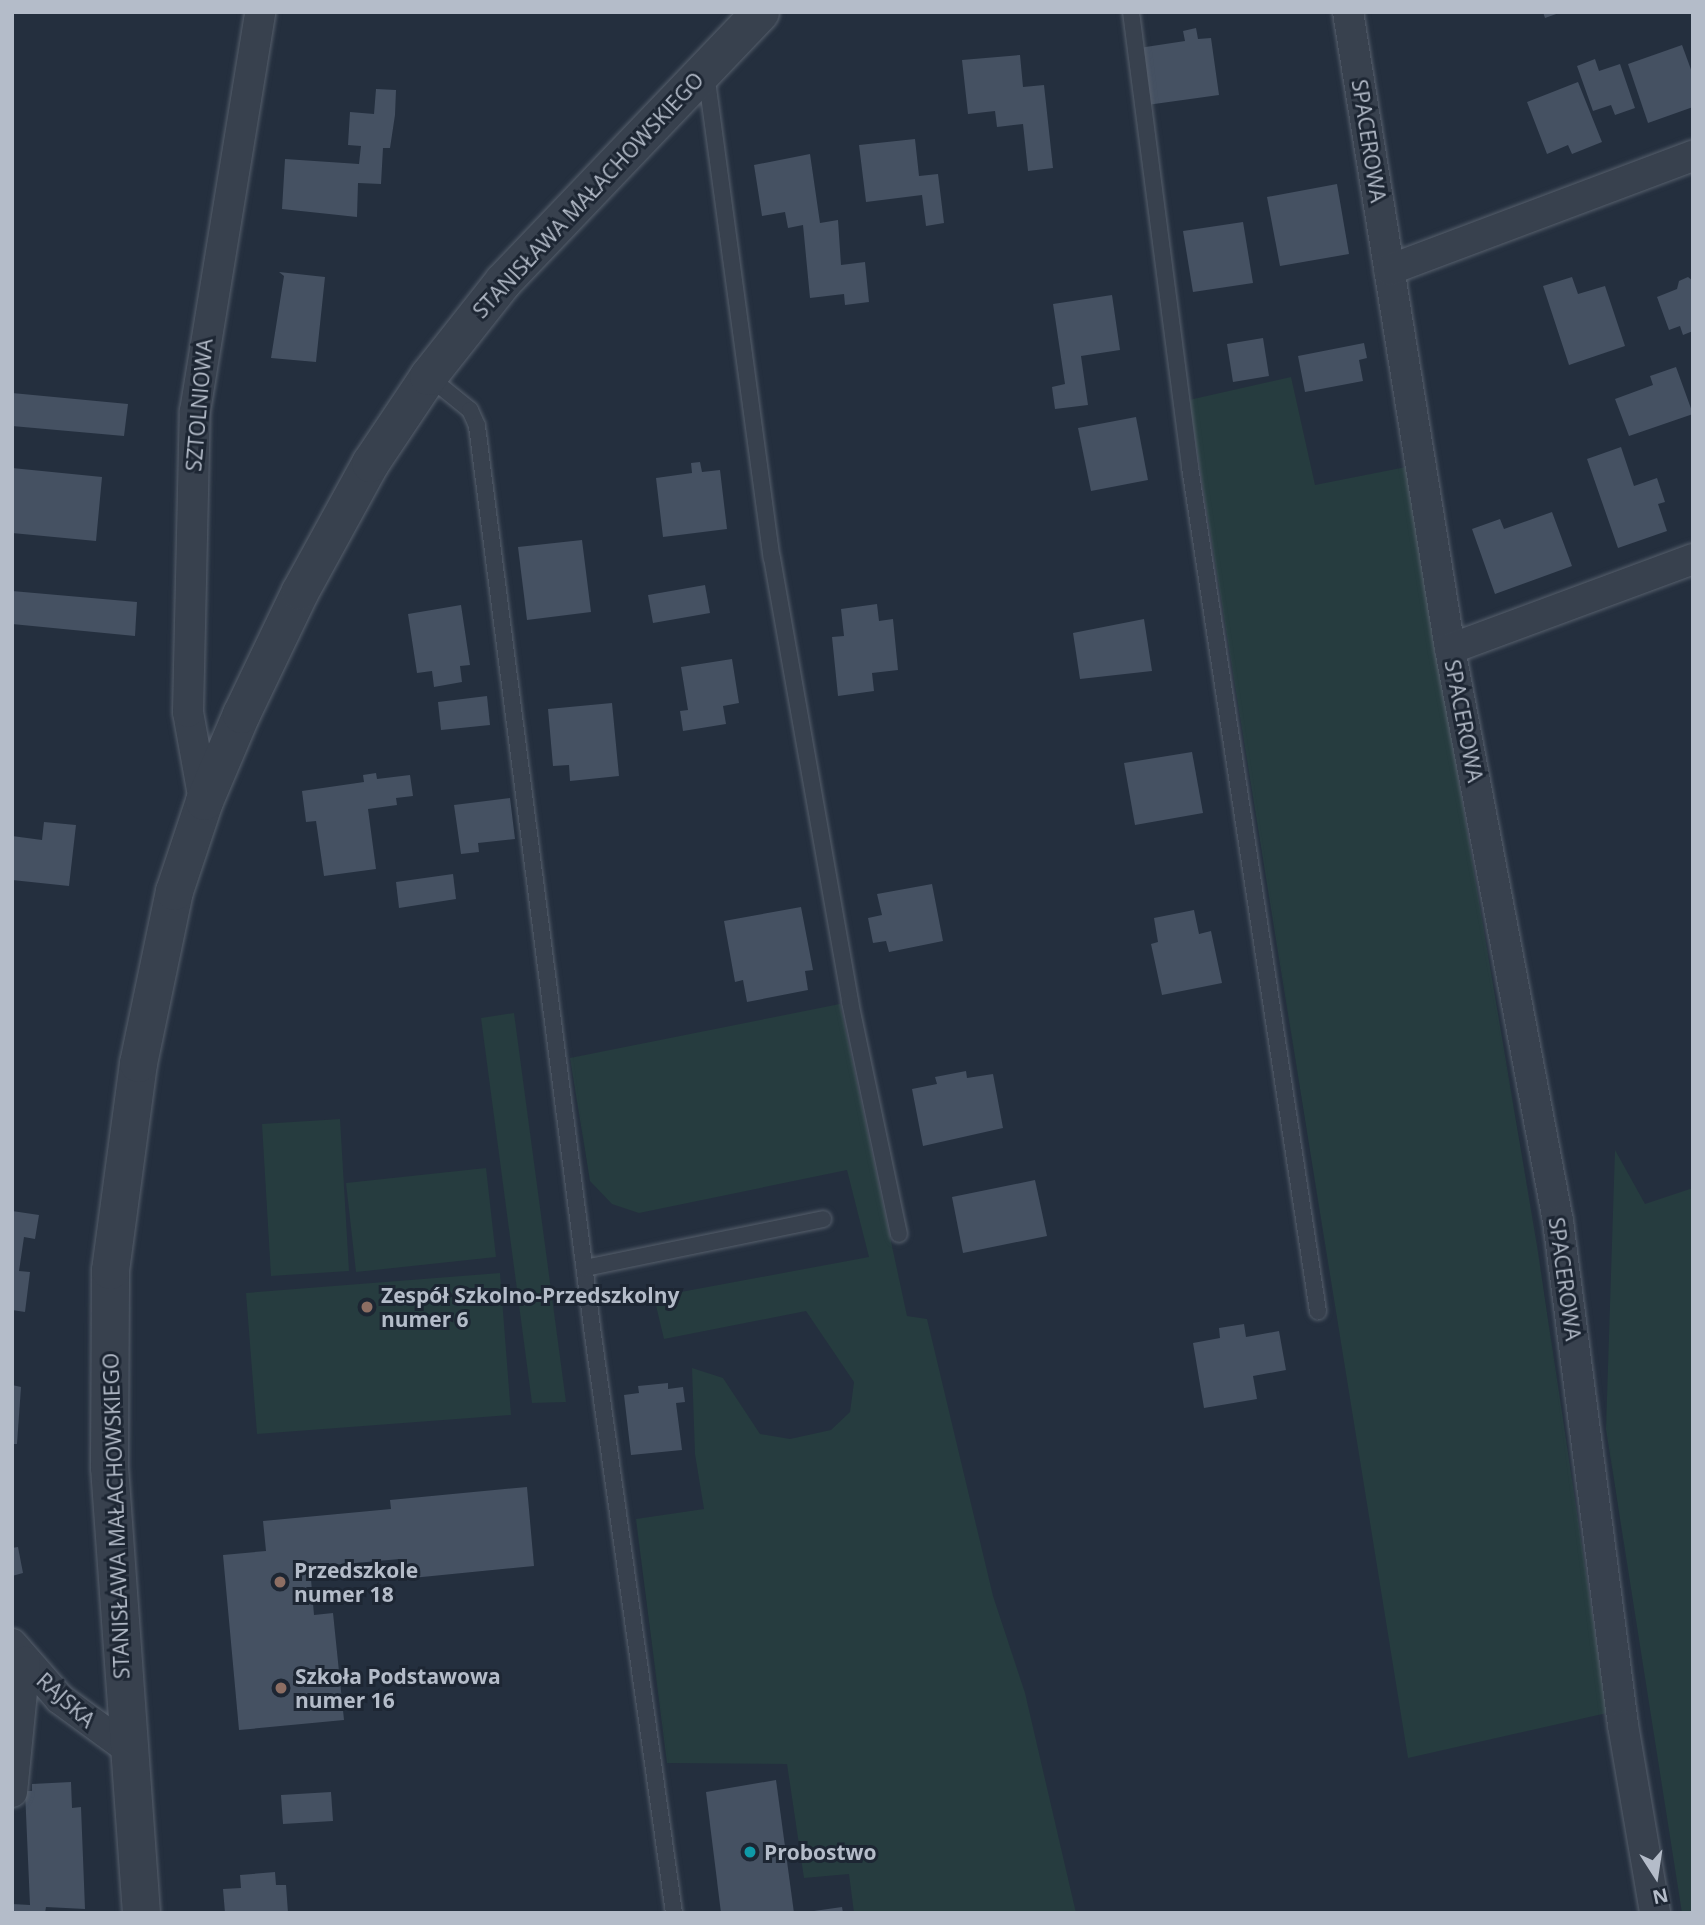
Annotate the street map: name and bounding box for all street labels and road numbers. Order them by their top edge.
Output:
street label: STANISŁAWA MAŁACHOWSKIEGO [468,67,708,323]
street label: SPACEROWA [1347,78,1391,204]
street label: SZTOLNIOWA [181,338,217,472]
street label: SPACEROWA [1440,658,1488,784]
street label: SPACEROWA [1544,1216,1586,1342]
street label: STANISŁAWA MAŁACHOWSKIEGO [98,1353,134,1679]
street label: RAJSKA [32,1667,100,1733]

